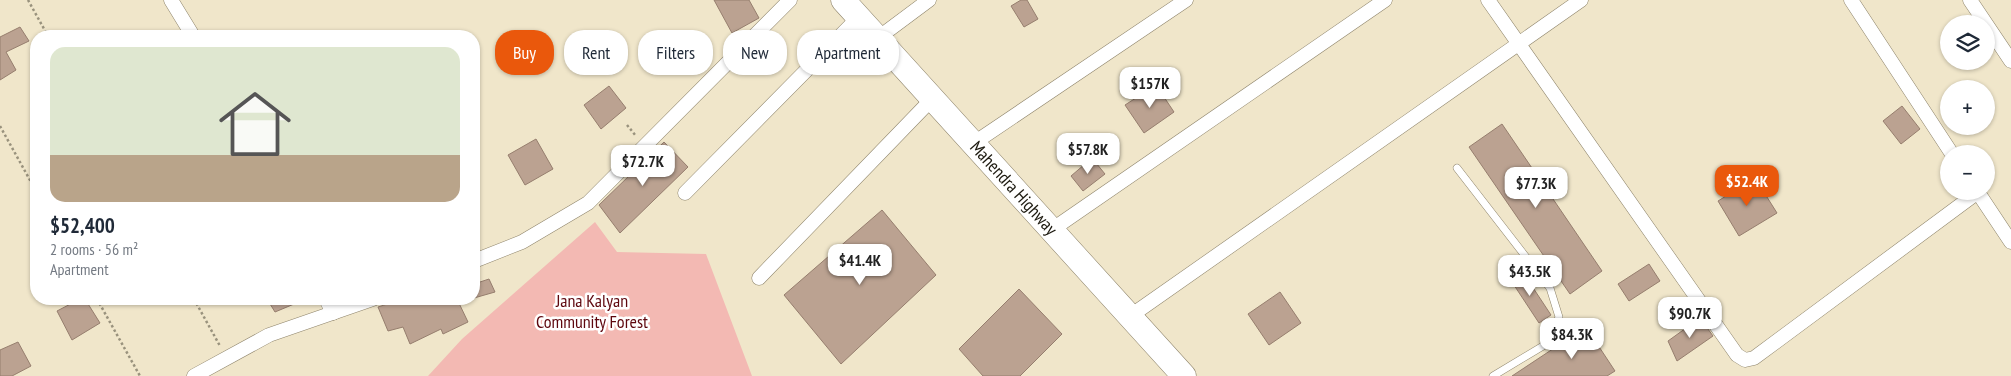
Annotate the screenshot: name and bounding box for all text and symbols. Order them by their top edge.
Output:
map controls [1940,15,1995,200]
button: layers [1940,15,1995,70]
chip: Buy [495,30,554,75]
chip: Rent [564,30,628,75]
chip: Filters [638,30,713,75]
chip: New [723,30,787,75]
chip: Apartment [797,30,899,75]
pin: $157K [1115,66,1185,109]
text: $157K [1131,73,1169,93]
icon: home [210,79,300,169]
button: + [1940,80,1995,135]
pin: $57.8K [1047,132,1129,175]
street label: Mahendra Highway [965,136,1063,240]
text: $57.8K [1068,139,1108,159]
pin: $72.7K [602,144,684,187]
button: − [1940,145,1995,200]
text: $72.7K [622,151,664,171]
pin: $52.4K [1706,164,1788,207]
pin: $77.3K [1495,166,1577,209]
text: $52.4K [1726,171,1768,191]
text: $77.3K [1516,173,1556,193]
text: $52,400 [50,212,115,239]
text: 2 rooms · 56 m² [50,239,138,259]
pin: $41.4K [819,244,901,286]
text: $41.4K [839,250,881,270]
pin: $43.5K [1489,254,1571,297]
text: Apartment [50,259,109,279]
text: $43.5K [1509,261,1551,281]
park label: Jana Kalyan Community Forest [536,289,648,333]
pin: $90.7K [1649,296,1731,339]
text: $90.7K [1669,303,1711,323]
pin: $84.3K [1531,318,1613,360]
text: $84.3K [1551,324,1593,344]

